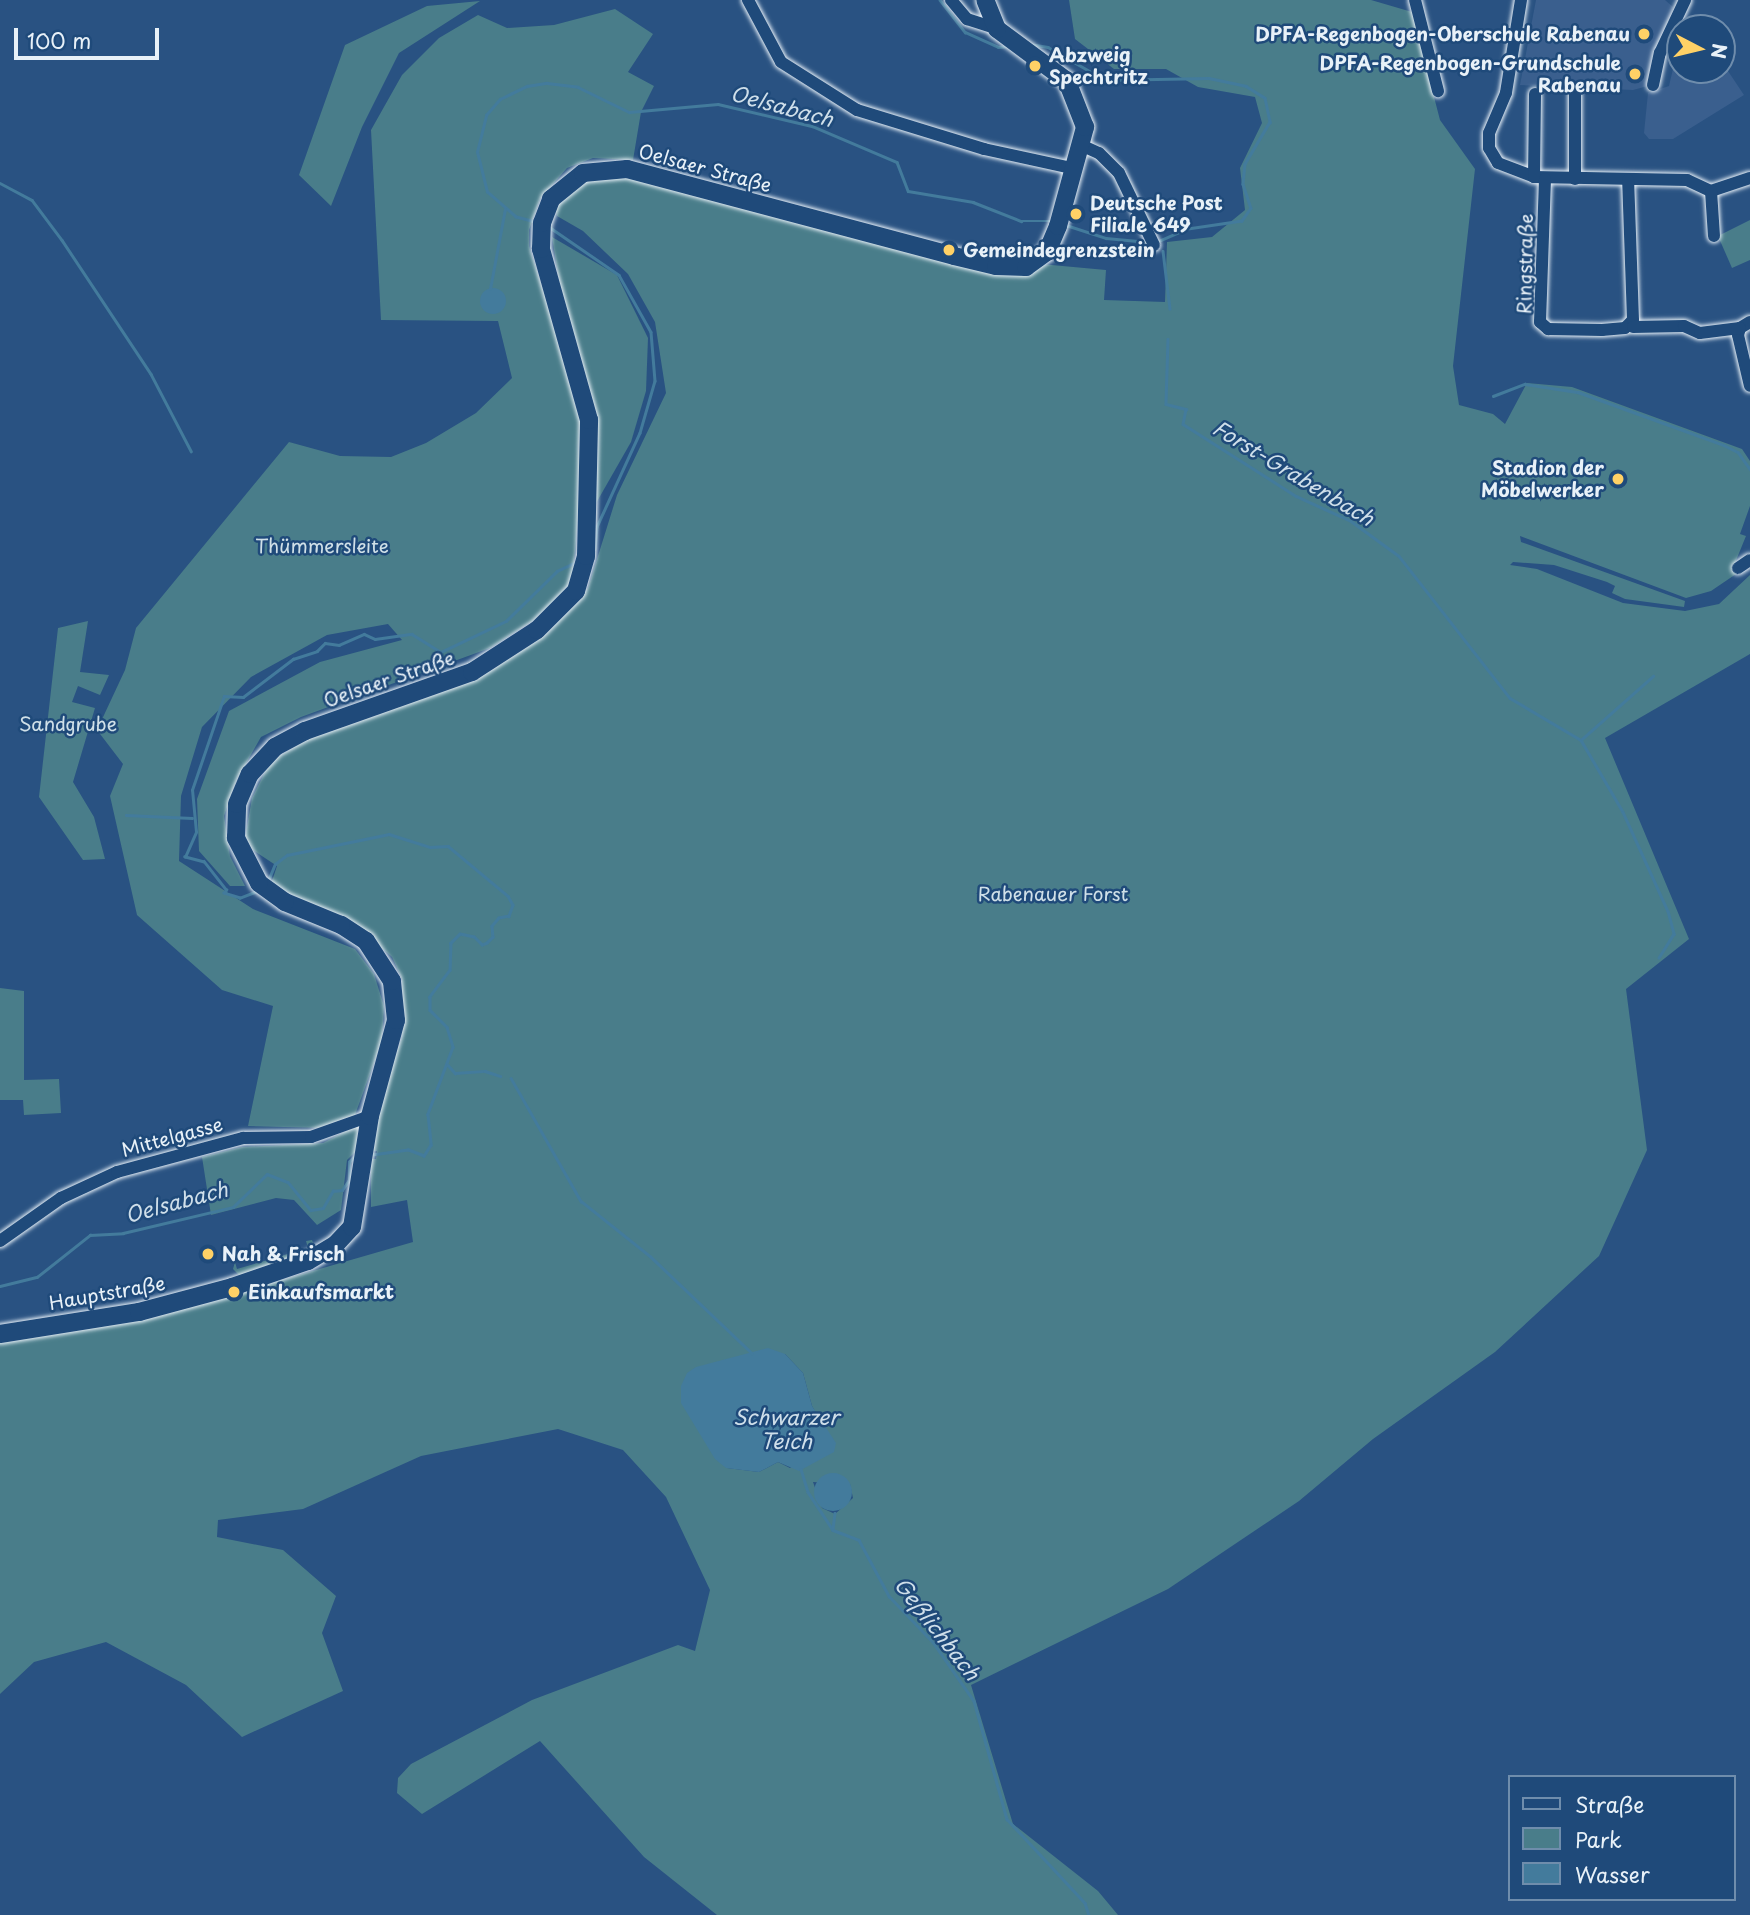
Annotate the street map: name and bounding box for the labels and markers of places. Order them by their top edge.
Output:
place label: DPFA-Regenbogen-Oberschule Rabenau [1255,23,1630,45]
marker: DPFA-Regenbogen-Oberschule Rabenau [1636,26,1652,42]
place label: Abzweig Spechtritz [1049,44,1148,88]
place label: DPFA-Regenbogen-Grundschule Rabenau [1320,52,1621,96]
marker: Abzweig Spechtritz [1027,58,1043,74]
marker: DPFA-Regenbogen-Grundschule Rabenau [1627,66,1643,82]
place label: Deutsche Post Filiale 649 [1090,192,1224,236]
marker: Deutsche Post Filiale 649 [1068,206,1084,222]
place label: Gemeindegrenzstein [963,239,1155,261]
marker: Gemeindegrenzstein [941,242,957,258]
place label: Stadion der Möbelwerker [1481,457,1604,501]
marker: Stadion der Möbelwerker [1610,471,1626,487]
place label: Nah & Frisch [222,1243,346,1265]
marker: Nah & Frisch [200,1246,216,1262]
place label: Einkaufsmarkt [248,1281,394,1303]
marker: Einkaufsmarkt [226,1284,242,1300]

